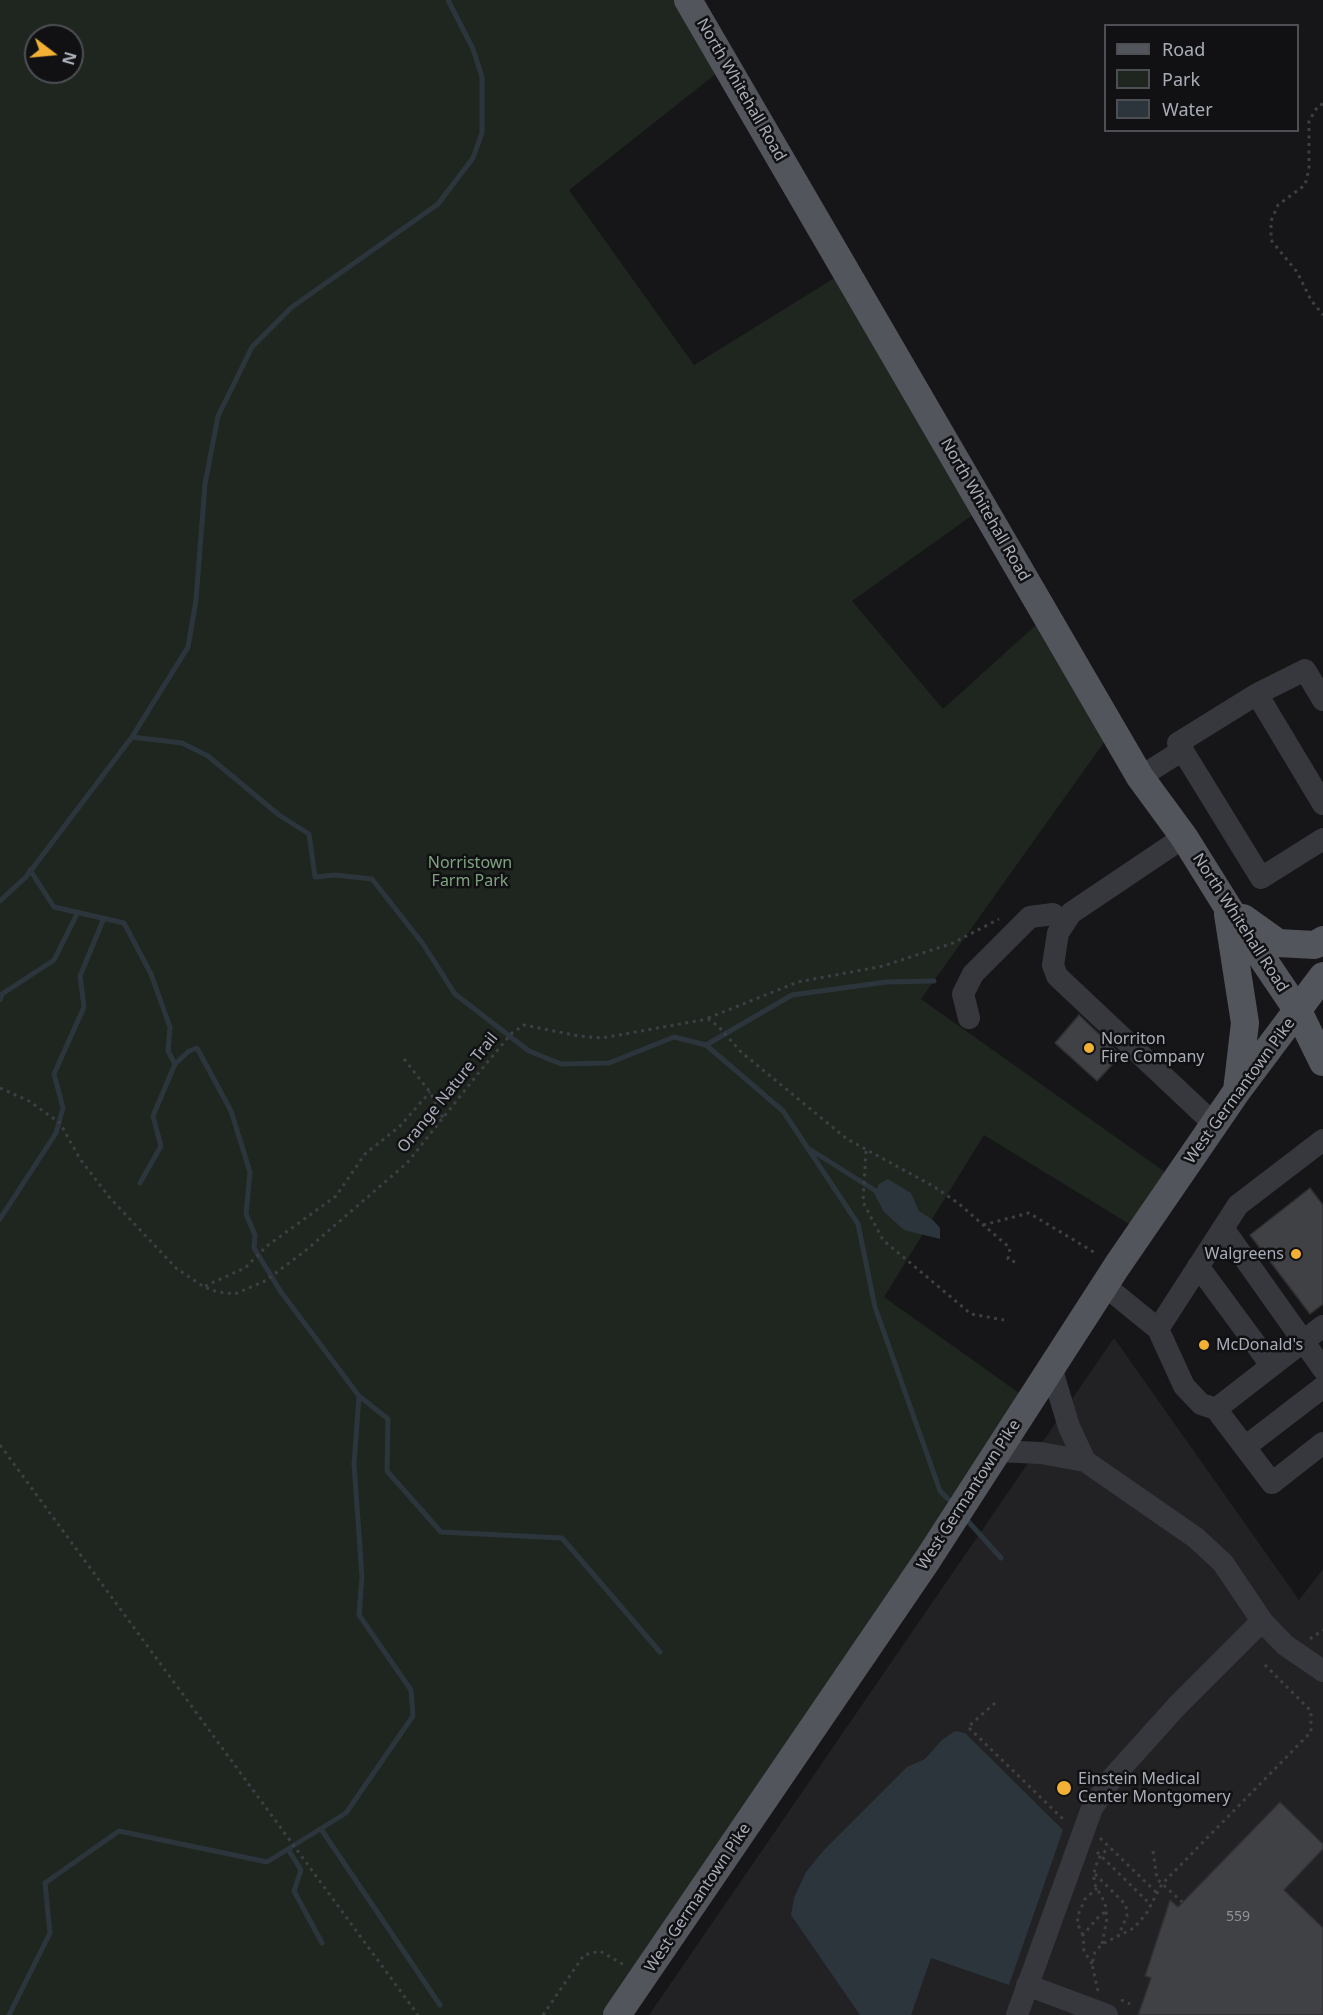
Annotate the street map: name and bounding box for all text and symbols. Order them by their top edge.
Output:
street label: North Whitehall Road [692,15,790,165]
north arrow [24,24,84,84]
legend [1104,24,1299,132]
text: Road [1162,37,1205,61]
text: N [57,49,82,68]
text: Park [1162,67,1200,91]
text: Water [1162,97,1213,121]
street label: North Whitehall Road [936,435,1034,585]
street label: North Whitehall Road [1188,850,1292,996]
park label: Norristown Farm Park [428,853,512,891]
street label: West Germantown Pike [1181,1014,1299,1168]
street label: Orange Nature Trail [394,1029,502,1157]
place label: Norriton Fire Company [1101,1029,1205,1067]
marker: Norriton Fire Company [1082,1041,1096,1055]
place label: Walgreens [1205,1244,1284,1264]
marker: Walgreens [1289,1247,1303,1261]
place label: McDonald's [1216,1335,1303,1355]
marker: McDonald's [1197,1338,1211,1352]
street label: West Germantown Pike [913,1416,1025,1574]
place label: Einstein Medical Center Montgomery [1078,1769,1231,1807]
marker: Einstein Medical Center Montgomery [1055,1779,1073,1797]
street label: West Germantown Pike [641,1820,755,1976]
house number: 559 [1226,1909,1250,1925]

